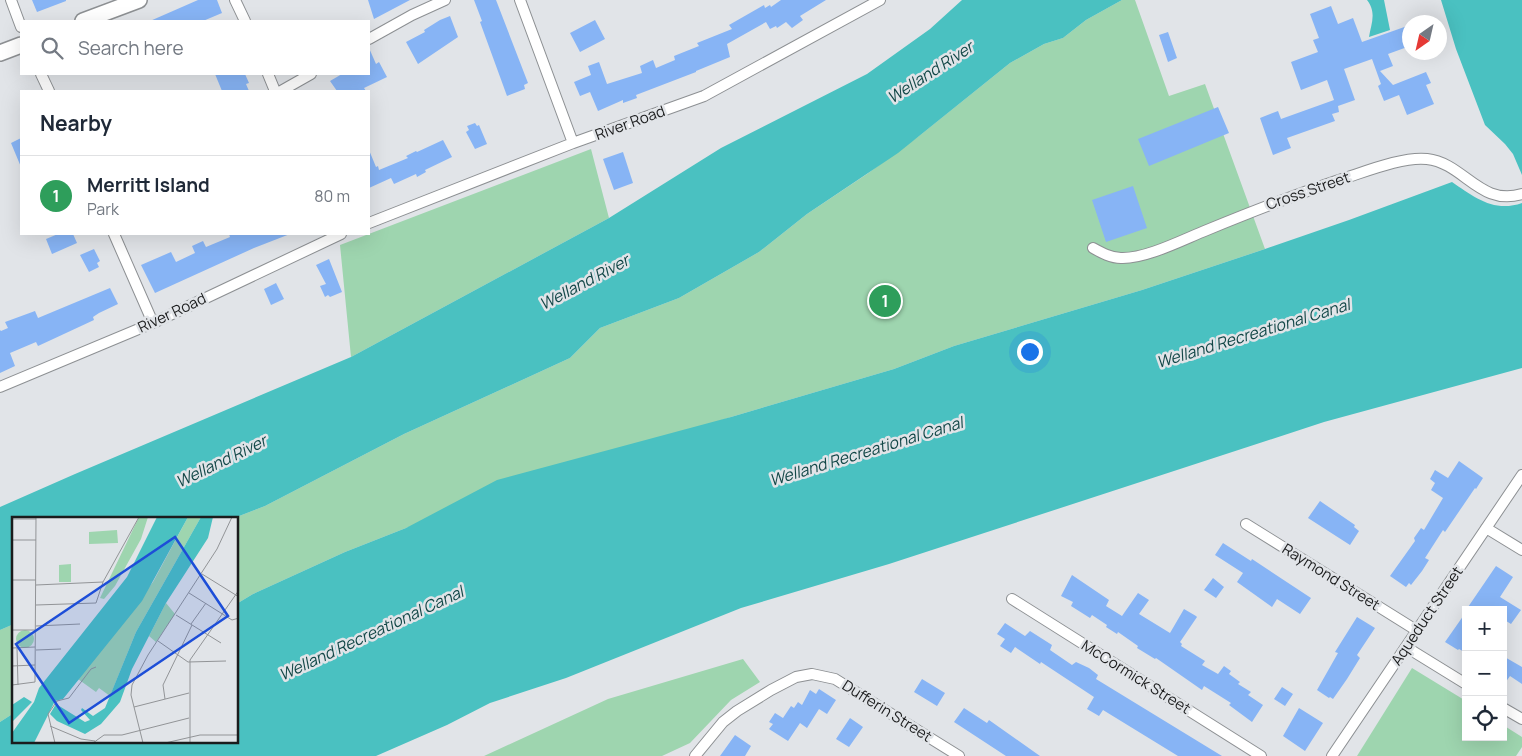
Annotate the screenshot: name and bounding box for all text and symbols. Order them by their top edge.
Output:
north arrow [1402,15,1447,60]
search box [20,20,370,75]
icon: search [38,34,66,62]
text: Search here [78,35,184,61]
water label: Welland River [883,35,979,108]
street label: River Road [592,100,668,145]
text: Nearby [40,109,112,137]
street label: Cross Street [1263,166,1353,215]
text: Merritt Island [87,172,210,198]
text: 1 [52,185,60,207]
text: 80 m [314,185,350,207]
text: Park [87,198,119,220]
water label: Welland River [535,248,635,315]
pin: 1 [869,282,901,320]
street label: River Road [134,288,209,337]
water label: Welland Recreational Canal [1154,292,1355,373]
your location [1017,339,1043,365]
water label: Welland Recreational Canal [767,410,968,491]
water label: Welland River [172,429,272,493]
inset map [12,517,239,744]
street label: Raymond Street [1278,538,1384,615]
street label: Aqueduct Street [1386,562,1468,669]
water label: Welland Recreational Canal [275,580,469,685]
map controls [1462,606,1507,741]
button: + [1462,606,1507,651]
street label: McCormick Street [1078,635,1195,719]
button: − [1462,651,1507,696]
street label: Dufferin Street [838,675,936,747]
button: locate [1462,696,1507,741]

